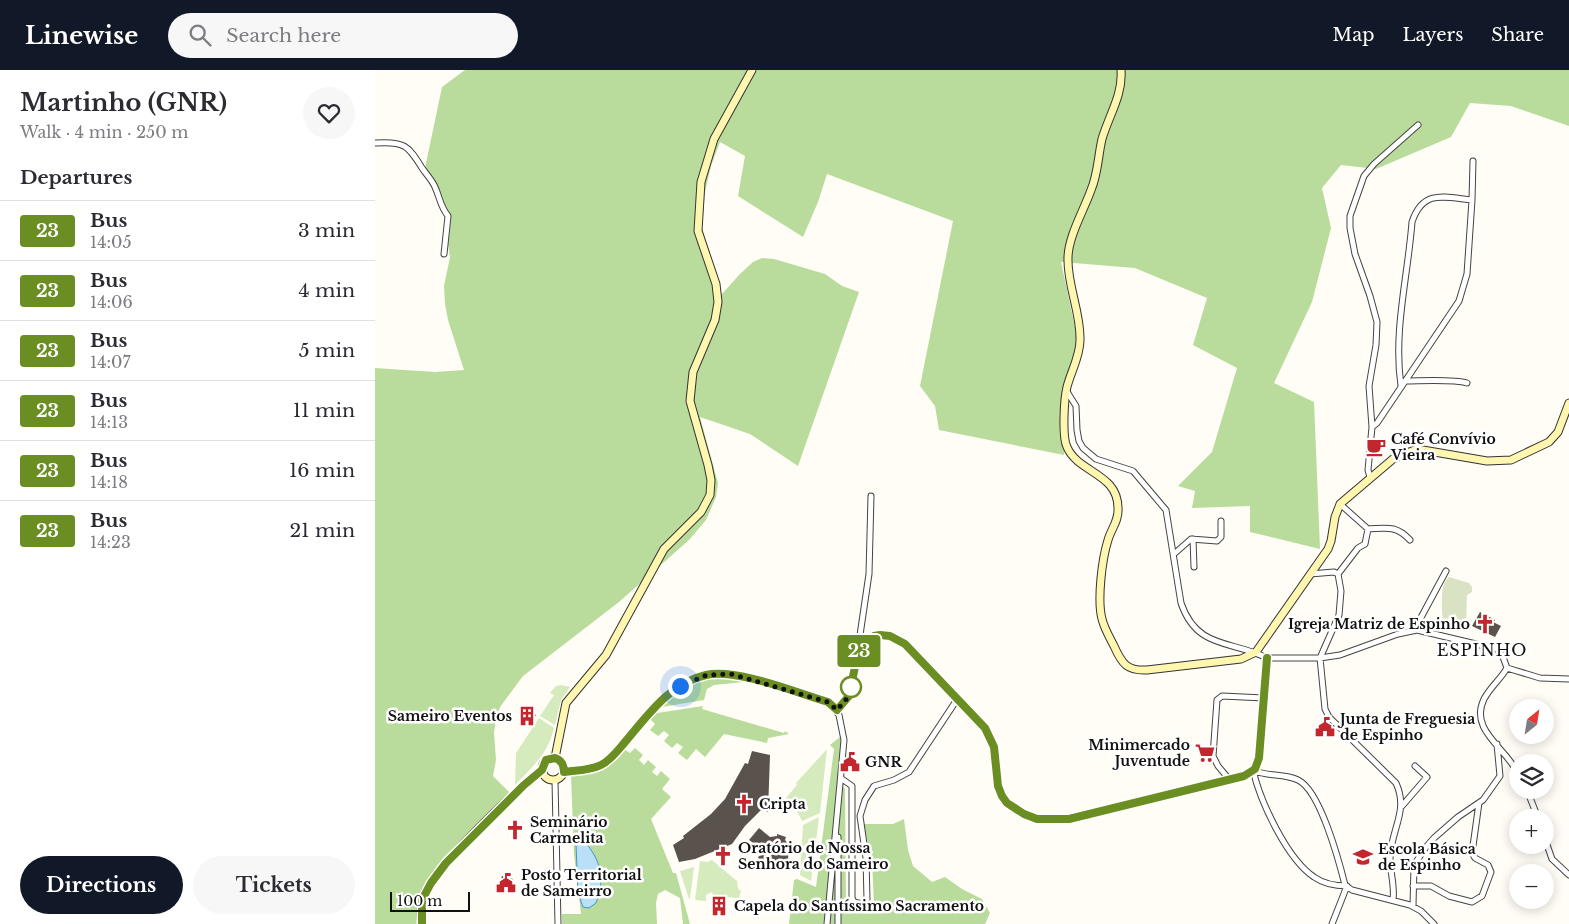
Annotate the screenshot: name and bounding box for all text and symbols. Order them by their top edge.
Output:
search box [168,13,518,58]
text: Linewise [25,21,138,50]
icon: search [186,21,214,49]
text: Search here [226,24,341,47]
text: Map [1333,24,1374,46]
text: Layers [1402,24,1463,46]
text: Share [1491,24,1544,46]
button: heart [303,87,355,139]
text: Martinho (GNR) [20,88,227,117]
text: Walk · 4 min · 250 m [20,122,188,142]
text: Departures [20,166,132,189]
text: Bus [90,209,127,232]
text: 3 min [298,219,355,242]
text: 23 [36,220,59,242]
text: 14:05 [90,232,132,252]
text: Bus [90,269,127,292]
text: 4 min [298,279,355,302]
text: 23 [36,280,59,302]
text: 14:06 [90,292,133,312]
text: Bus [90,329,127,352]
text: 5 min [299,339,355,362]
text: 23 [36,340,59,362]
text: 14:07 [90,352,131,372]
text: Bus [90,389,127,412]
text: 11 min [293,399,355,422]
text: 23 [36,400,59,422]
text: 14:13 [90,412,128,432]
place label: Café Convívio Vieira [1390,430,1496,464]
cafe icon: Café Convívio Vieira [1365,436,1387,458]
text: Bus [90,449,127,472]
text: 16 min [289,459,355,482]
text: 23 [36,460,59,482]
text: 14:18 [90,472,128,492]
text: Bus [90,509,127,532]
text: 21 min [289,519,355,542]
text: 23 [36,520,59,542]
text: 14:23 [90,532,131,552]
church icon: Igreja Matriz de Espinho [1474,613,1496,635]
place label: Igreja Matriz de Espinho [1288,615,1470,633]
line badge: 23 [837,635,881,667]
text: 23 [847,640,871,662]
district label: ESPINHO [1437,640,1527,660]
your location [668,674,693,699]
unlabelled marker [840,676,862,698]
north arrow [1509,699,1554,744]
map controls [1509,699,1554,909]
building icon: Sameiro Eventos [516,705,538,727]
place label: Sameiro Eventos [388,707,512,725]
place label: Junta de Freguesia de Espinho [1337,710,1475,744]
public building icon: Junta de Freguesia de Espinho [1314,716,1336,738]
place label: Minimercado Juventude [1088,736,1190,770]
supermarket icon: Minimercado Juventude [1194,742,1216,764]
public building icon: GNR [839,751,861,773]
place label: GNR [865,753,902,771]
button: layers [1509,754,1554,799]
church icon: Cripta [733,793,755,815]
place label: Cripta [759,795,806,813]
button: + [1509,809,1554,854]
place label: Seminário Carmelita [530,813,608,847]
church icon: Seminário Carmelita [504,819,526,841]
place label: Oratório de Nossa Senhora do Sameiro [738,839,889,873]
place label: Escola Básica de Espinho [1378,840,1476,874]
church icon: Oratório de Nossa Senhora do Sameiro [712,845,734,867]
school or university icon: Escola Básica de Espinho [1352,846,1374,868]
button: Directions [20,856,183,914]
button: Tickets [193,856,355,914]
button: − [1509,864,1554,909]
place label: Posto Territorial de Sameirro [521,866,642,900]
public building icon: Posto Territorial de Sameirro [495,872,517,894]
scale bar [390,889,470,912]
text: 100 m [397,892,442,910]
building icon: Capela do Santíssimo Sacramento [708,895,730,917]
place label: Capela do Santíssimo Sacramento [734,897,984,915]

